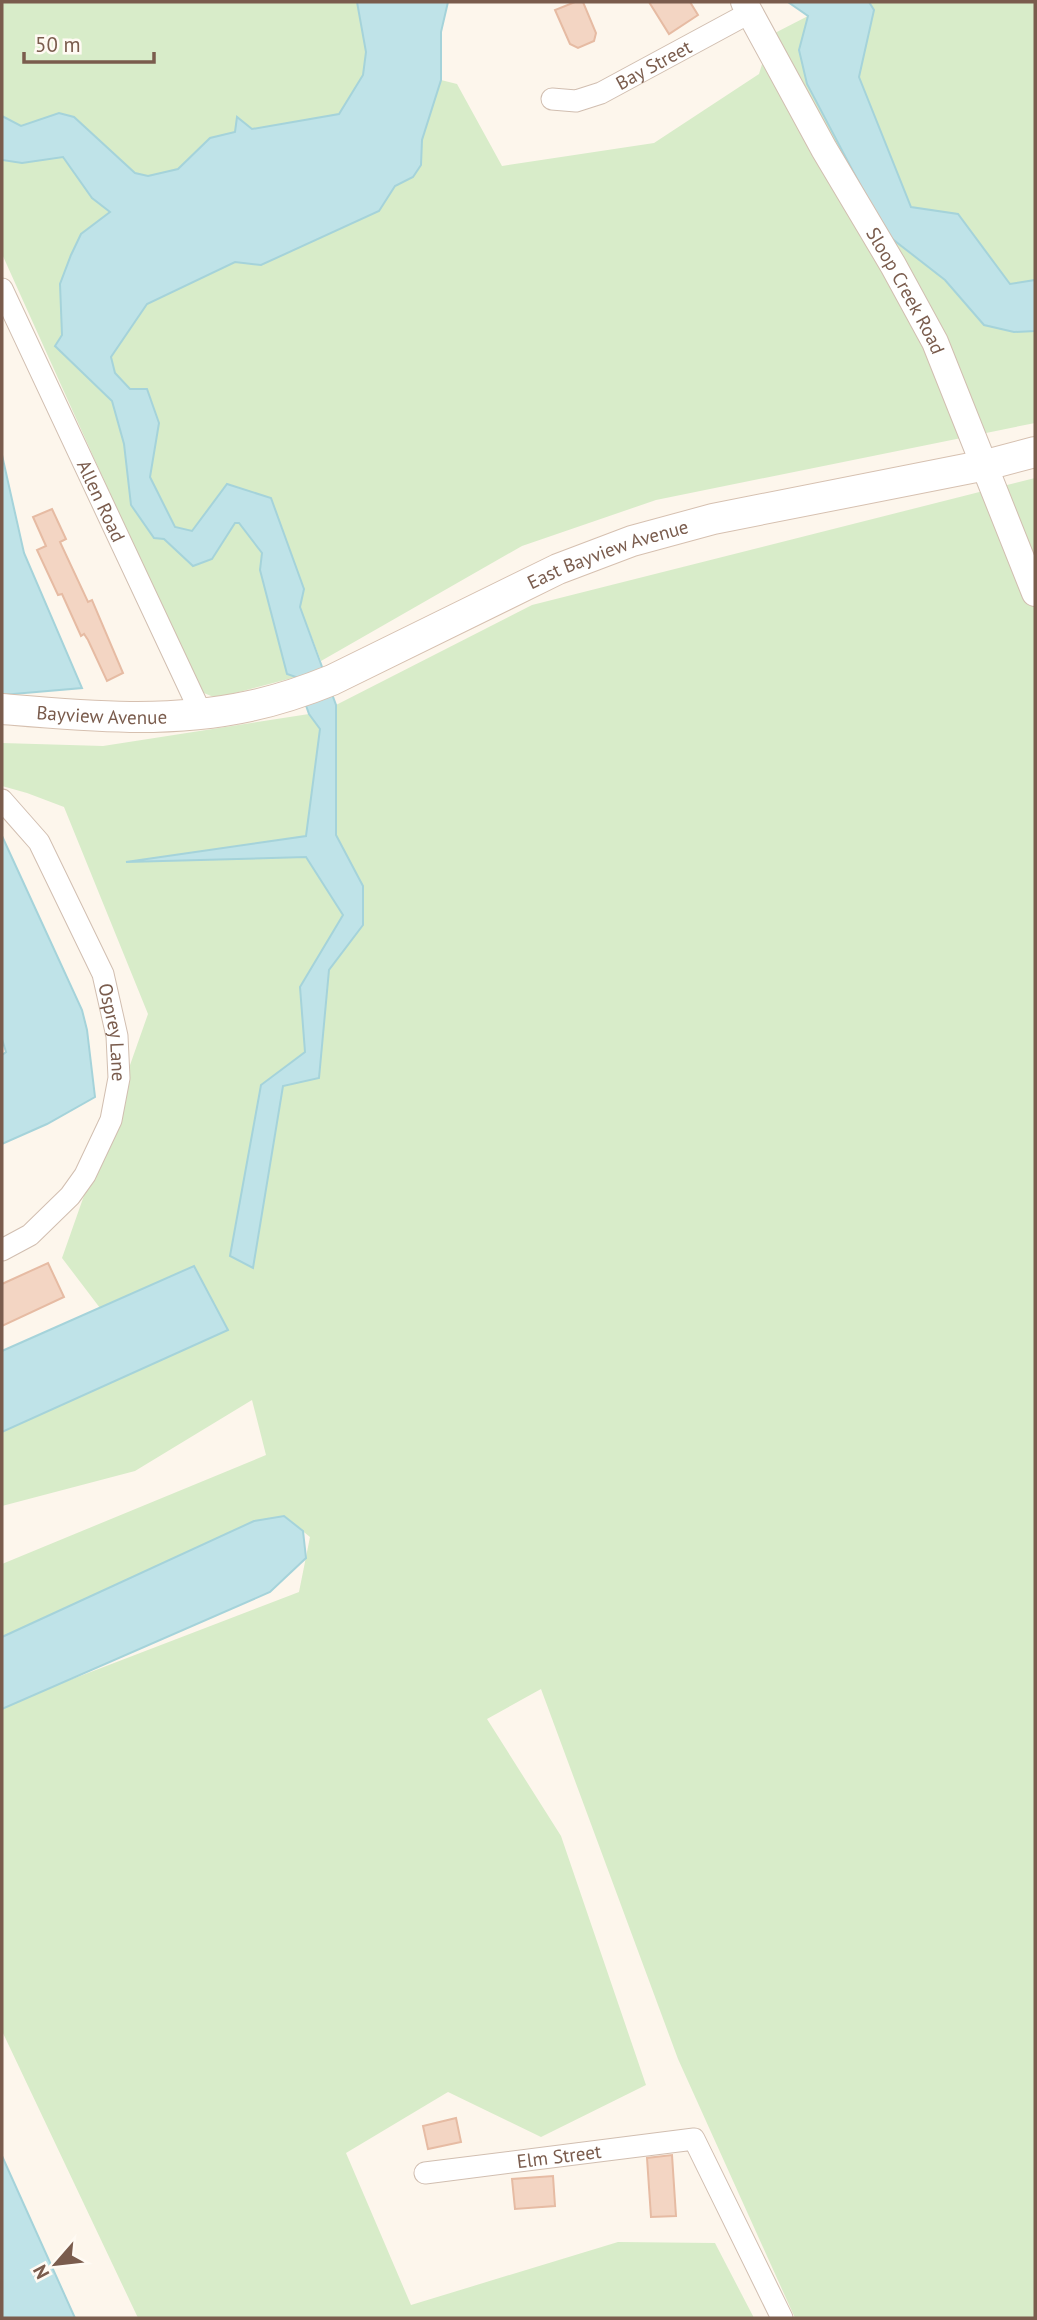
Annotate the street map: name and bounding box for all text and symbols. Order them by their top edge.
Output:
scale bar [24,21,154,65]
text: 50 m [35,31,81,58]
street label: Bay Street [612,34,696,95]
street label: Sloop Creek Road [861,223,950,357]
street label: Allen Road [72,456,131,546]
street label: East Bayview Avenue [523,514,691,594]
street label: Bayview Avenue [36,700,167,729]
street label: Osprey Lane [93,981,131,1082]
street label: Elm Street [515,2139,603,2173]
north arrow [21,2229,91,2299]
text: N [27,2261,55,2283]

